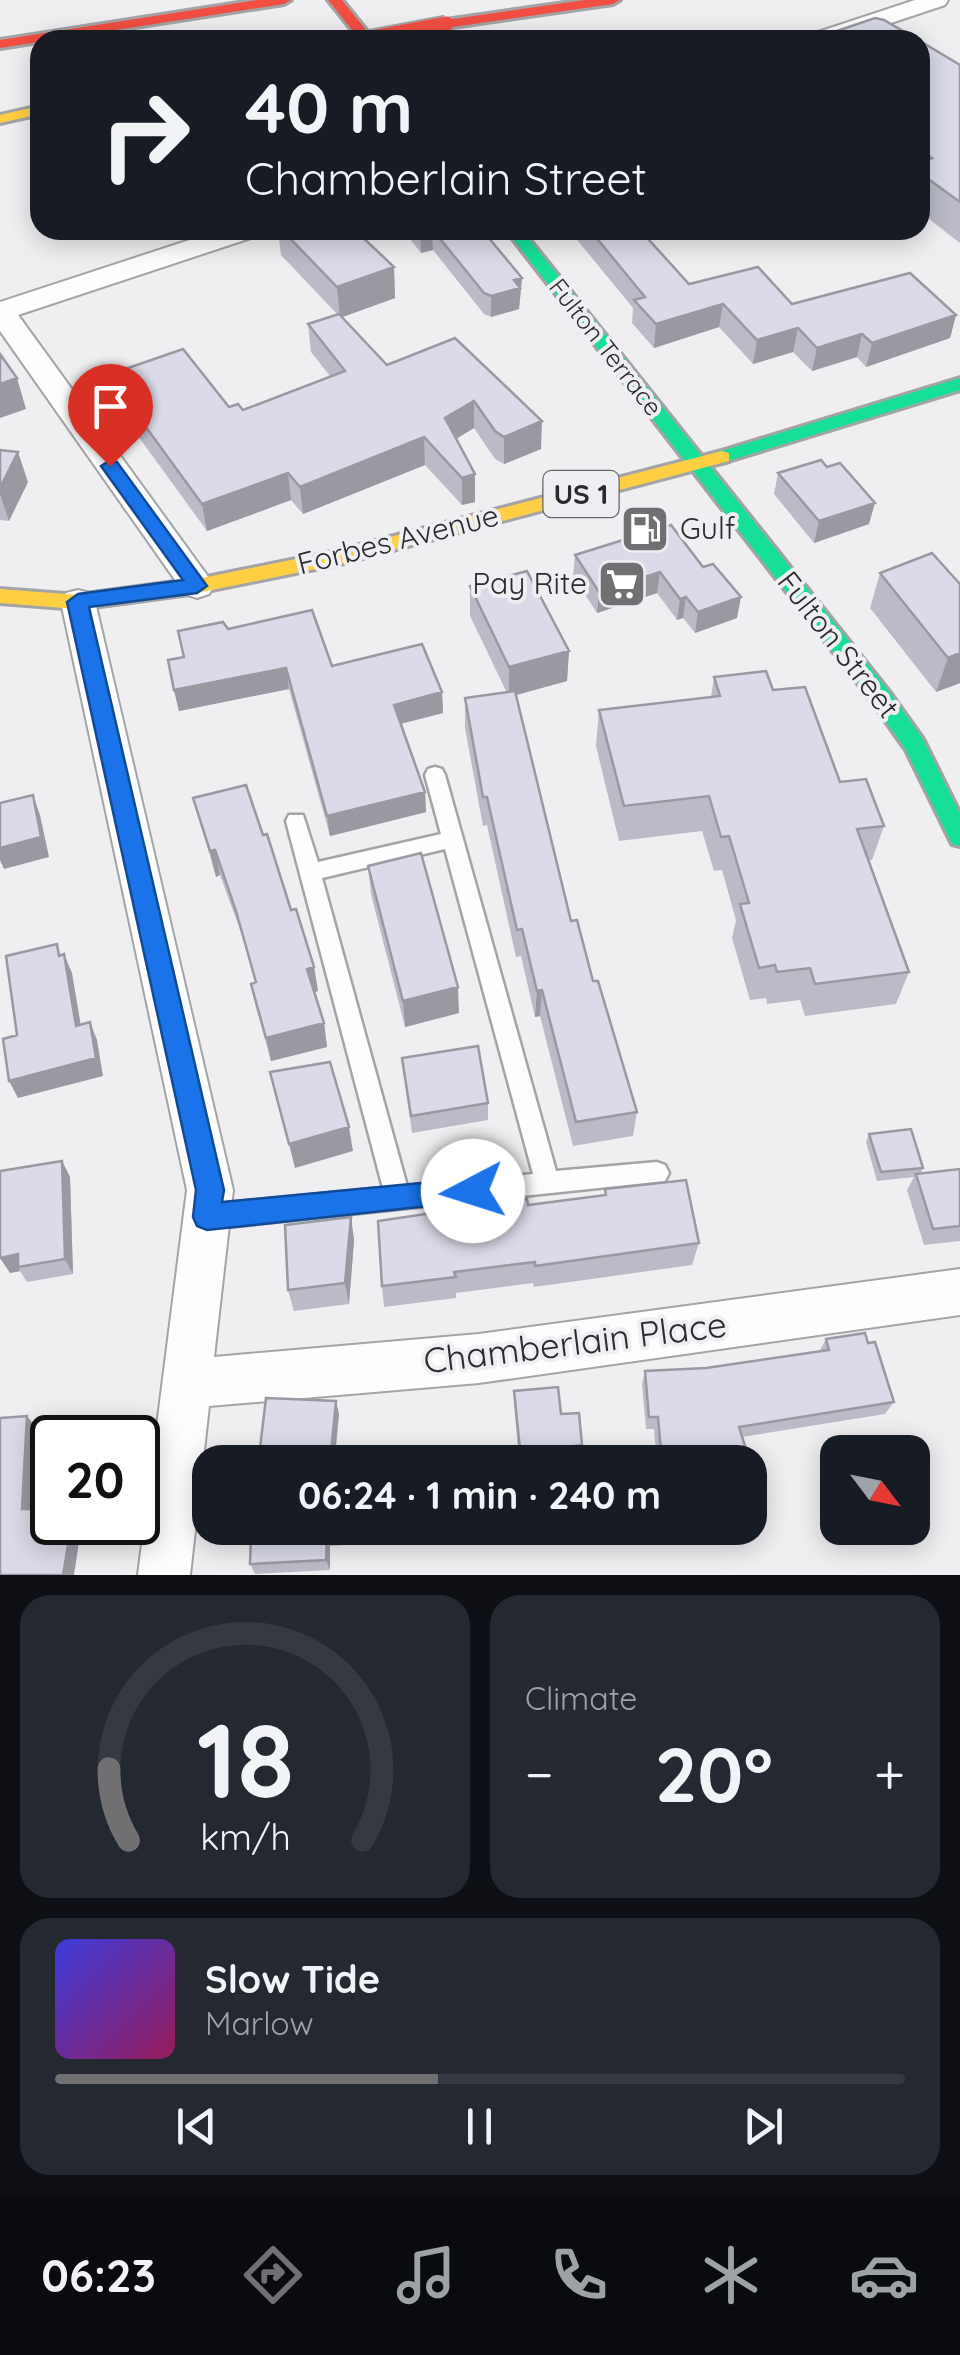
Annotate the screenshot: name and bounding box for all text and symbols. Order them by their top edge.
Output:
text: 40 m [245,63,413,151]
icon: right [80,70,210,200]
text: Chamberlain Street [245,150,647,206]
street label: Fulton Terrace [543,272,670,422]
pin [68,364,153,467]
icon: arrive [83,379,138,434]
road number: US 1 [544,471,618,517]
street label: Forbes Avenue [293,496,502,582]
fuel station icon: Gulf [619,503,671,555]
place label: Gulf [680,509,736,547]
supermarket icon: Pay Rite [596,558,648,610]
street label: Fulton Street [770,563,908,725]
place label: Pay Rite [472,564,587,602]
position arrow [421,1139,525,1243]
street label: Chamberlain Place [421,1302,729,1382]
speed limit sign: 20 [30,1415,160,1545]
north arrow [820,1435,930,1545]
map controls [820,1435,930,1545]
text: 06:24 · 1 min · 240 m [298,1471,661,1519]
text: Climate [525,1678,637,1718]
text: 18 [196,1694,294,1824]
text: 20° [655,1727,773,1821]
text: − [525,1739,554,1808]
text: + [874,1739,905,1808]
text: km/h [200,1814,290,1859]
text: Slow Tide [205,1955,380,2003]
text: Marlow [205,2003,314,2043]
icon: previous [169,2099,224,2154]
icon: pause [452,2099,507,2154]
icon: next [736,2099,791,2154]
icon: directions [238,2240,308,2310]
icon: music [391,2240,461,2310]
icon: phone [544,2240,614,2310]
icon: climate [696,2240,766,2310]
icon: car [849,2240,919,2310]
text: 06:23 [41,2247,156,2303]

